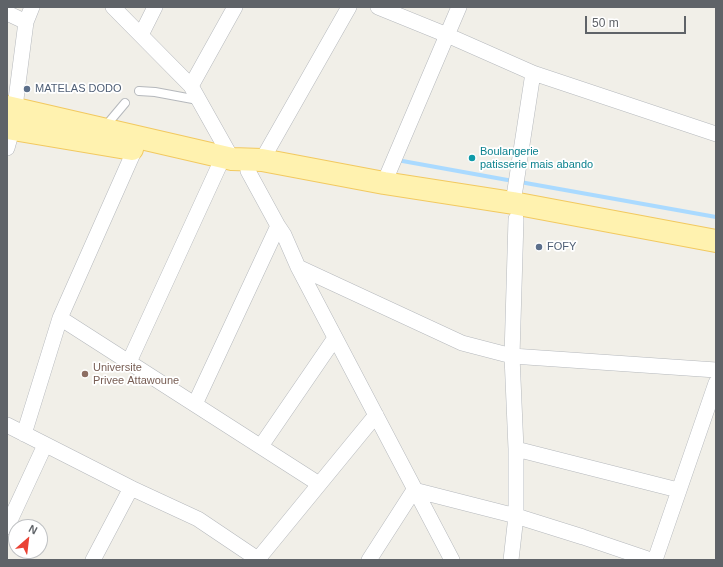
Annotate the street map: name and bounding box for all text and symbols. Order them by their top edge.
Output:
scale bar [587,8,688,34]
text: 50 m [592,16,619,30]
place label: MATELAS DODO [35,82,122,96]
marker: MATELAS DODO [22,84,32,94]
place label: Boulangerie patisserie mais abando [480,145,593,171]
marker: Boulangerie patisserie mais abando [467,153,477,163]
place label: FOFY [547,240,576,254]
marker: FOFY [534,242,544,252]
place label: Universite Privee Attawoune [93,361,179,387]
marker: Universite Privee Attawoune [80,369,90,379]
north arrow [8,519,48,559]
text: N [27,522,39,536]

